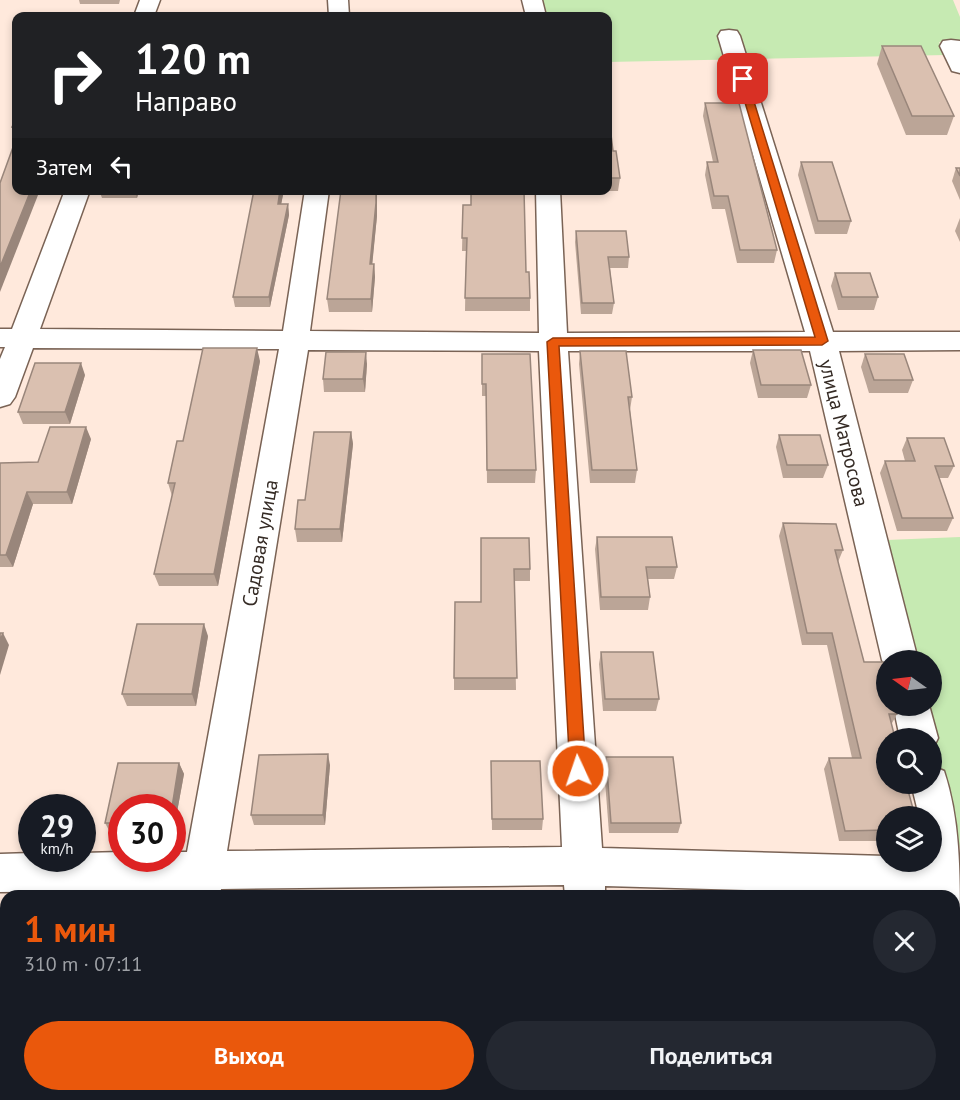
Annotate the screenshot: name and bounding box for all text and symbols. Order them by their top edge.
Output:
text: 120 m [135,31,251,86]
icon: right [36,36,114,114]
pin [717,53,768,104]
icon: arrive [726,62,759,95]
text: Направо [135,84,237,118]
icon: left [105,150,138,183]
text: Затем [36,153,93,181]
street label: улица Матросова [813,357,875,509]
street label: Садовая улица [236,477,284,609]
north arrow [876,650,942,716]
map controls [876,650,942,872]
button: search [876,728,942,794]
position arrow [546,739,610,803]
speed limit sign: 30 [108,794,186,872]
text: 29 [40,806,74,845]
button: layers [876,806,942,872]
text: km/h [41,839,73,858]
text: 1 мин [24,905,116,952]
button: close [873,910,936,973]
text: 310 m · 07:11 [24,951,142,977]
button: Выход [24,1021,474,1090]
button: Поделиться [486,1021,936,1090]

